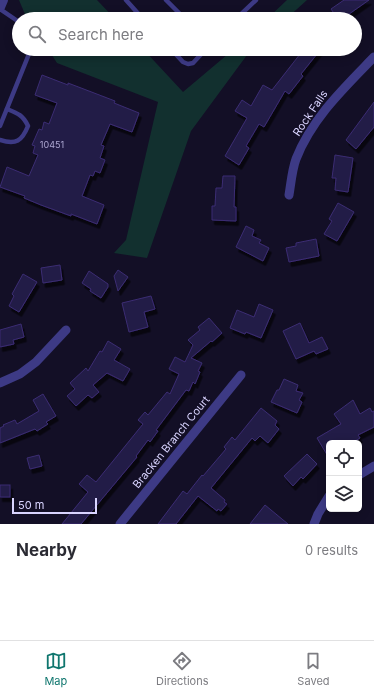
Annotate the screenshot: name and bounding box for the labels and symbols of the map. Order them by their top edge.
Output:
street label: Rock Falls [290,87,331,139]
house number: 10451 [40,139,64,150]
street label: Bracken Branch Court [130,393,213,491]
scale bar [12,496,97,515]

